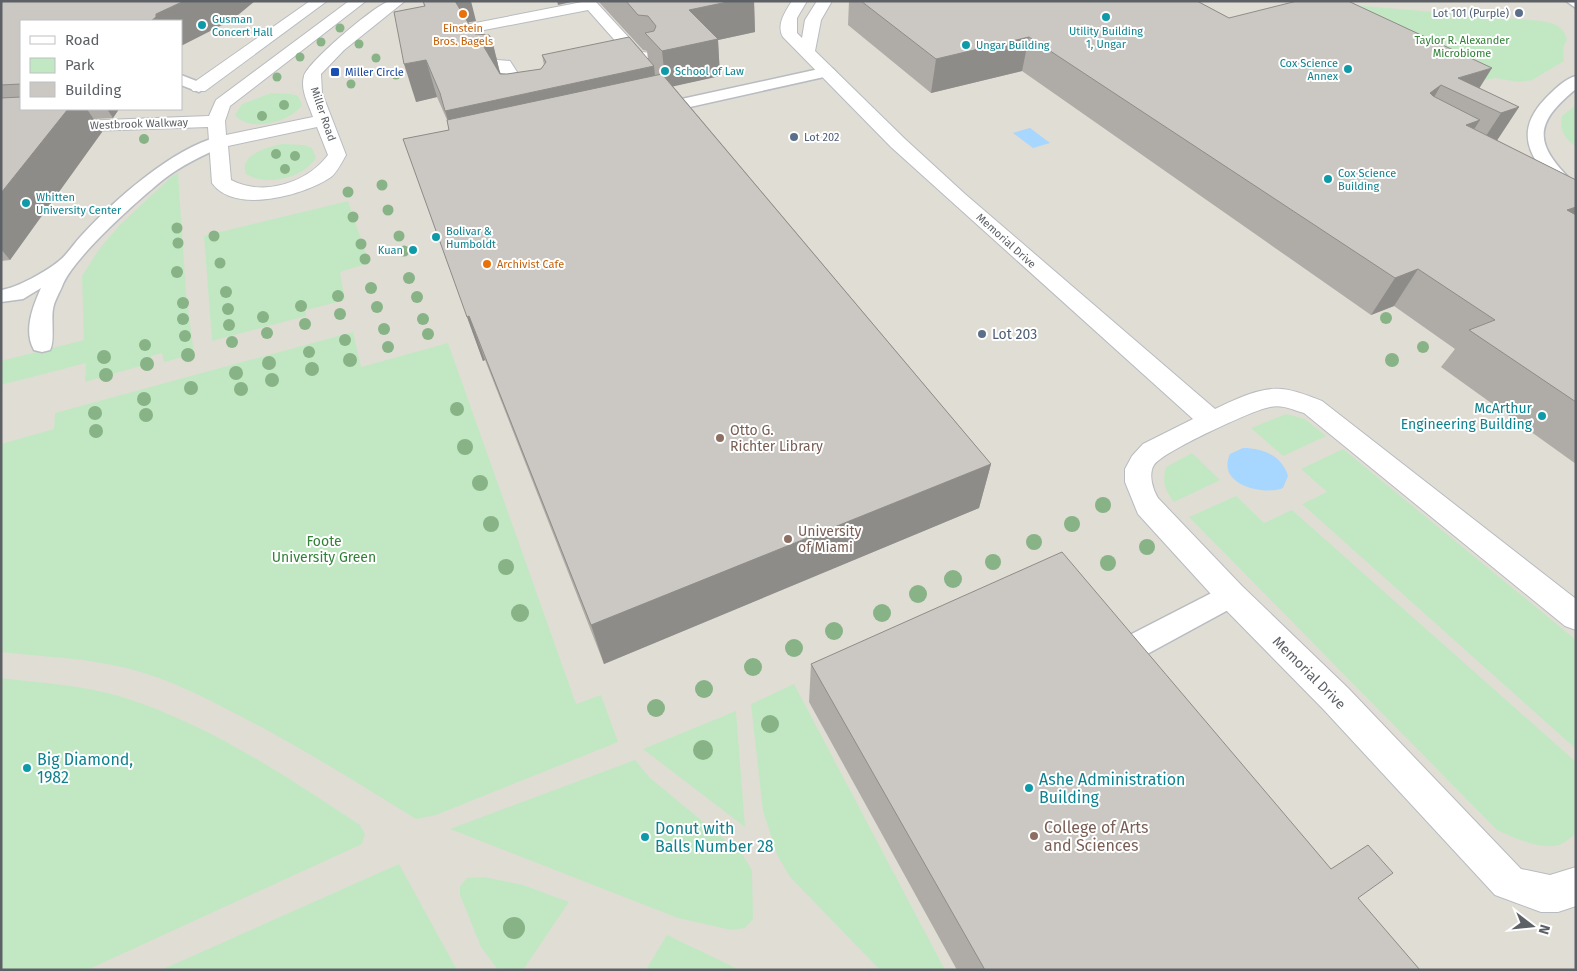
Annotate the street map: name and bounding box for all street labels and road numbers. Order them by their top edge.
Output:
street label: Miller Road [308,85,338,143]
street label: Westbrook Walkway [90,116,189,132]
street label: Memorial Drive [974,211,1038,271]
street label: Memorial Drive [1269,633,1349,713]

